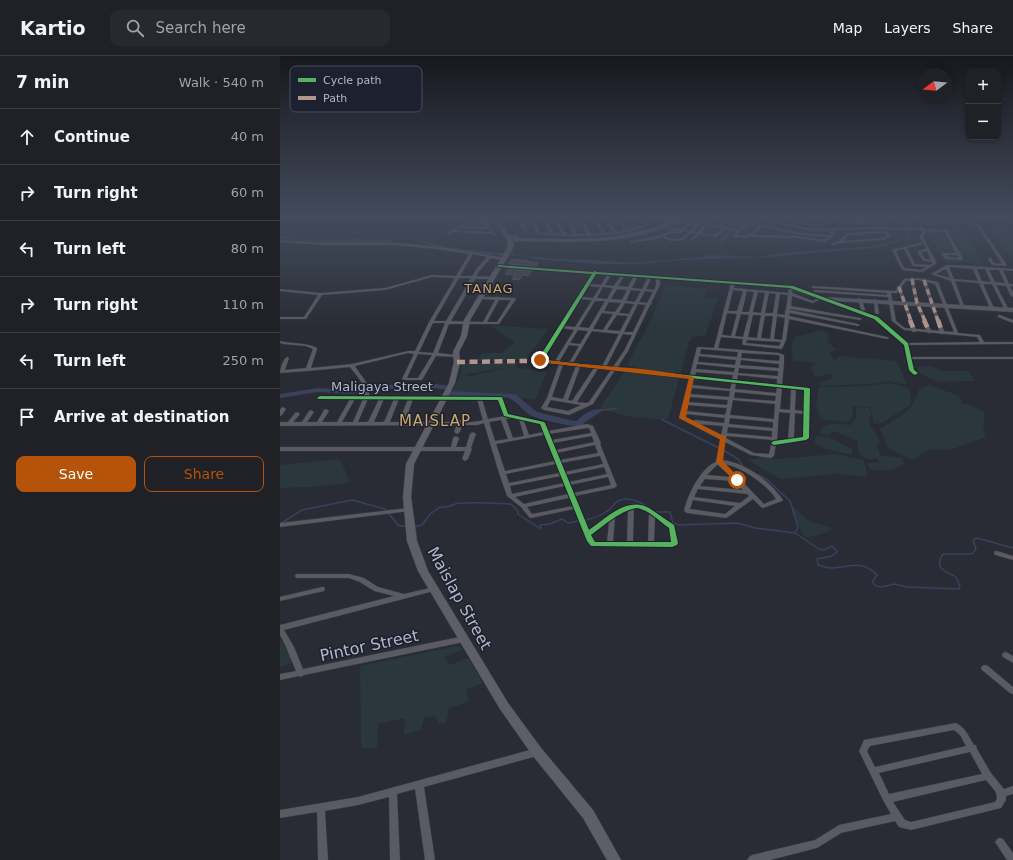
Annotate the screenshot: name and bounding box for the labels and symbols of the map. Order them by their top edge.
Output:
legend [290,66,422,112]
north arrow [917,68,953,104]
text: Cycle path [323,74,382,87]
text: Path [323,92,347,105]
district label: TANAG [463,281,514,296]
route end [531,351,549,369]
street label: Maligaya Street [331,379,433,394]
district label: MAISLAP [399,412,471,430]
route start [728,471,746,489]
street label: Maislap Street [423,544,496,653]
street label: Pintor Street [318,626,420,665]

